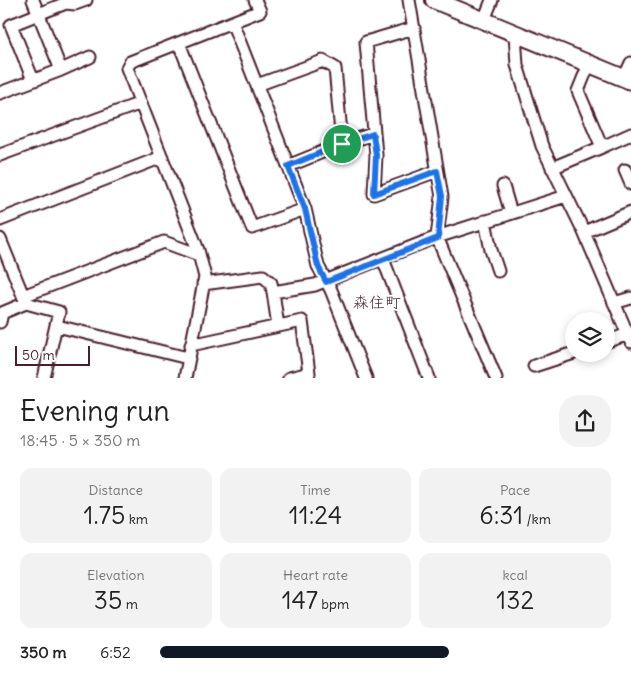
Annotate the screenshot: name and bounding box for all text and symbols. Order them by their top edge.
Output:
pin [321,123,363,165]
icon: arrive [328,130,356,158]
district label: 森住町 [353,292,401,312]
map controls [565,312,615,362]
button: layers [565,312,615,362]
scale bar [15,342,90,366]
text: 50 m [22,346,55,364]
text: Evening run [20,393,170,429]
button: share [559,395,611,447]
text: 18:45 · 5 × 350 m [20,430,140,450]
text: Distance [88,481,143,499]
text: Time [300,481,331,499]
text: Pace [500,481,530,499]
text: 1.75 [84,499,125,531]
text: 11:24 [289,499,342,531]
text: 6:31 [479,499,523,531]
text: km [125,510,148,528]
text: /km [523,510,551,528]
text: Elevation [87,566,145,584]
text: Heart rate [283,566,348,584]
text: kcal [503,566,528,584]
text: 35 [94,584,122,616]
text: 147 [282,584,318,616]
text: 132 [496,584,534,616]
text: m [122,595,138,613]
text: bpm [318,595,349,613]
text: 350 m [20,642,67,662]
text: 6:52 [100,642,131,662]

